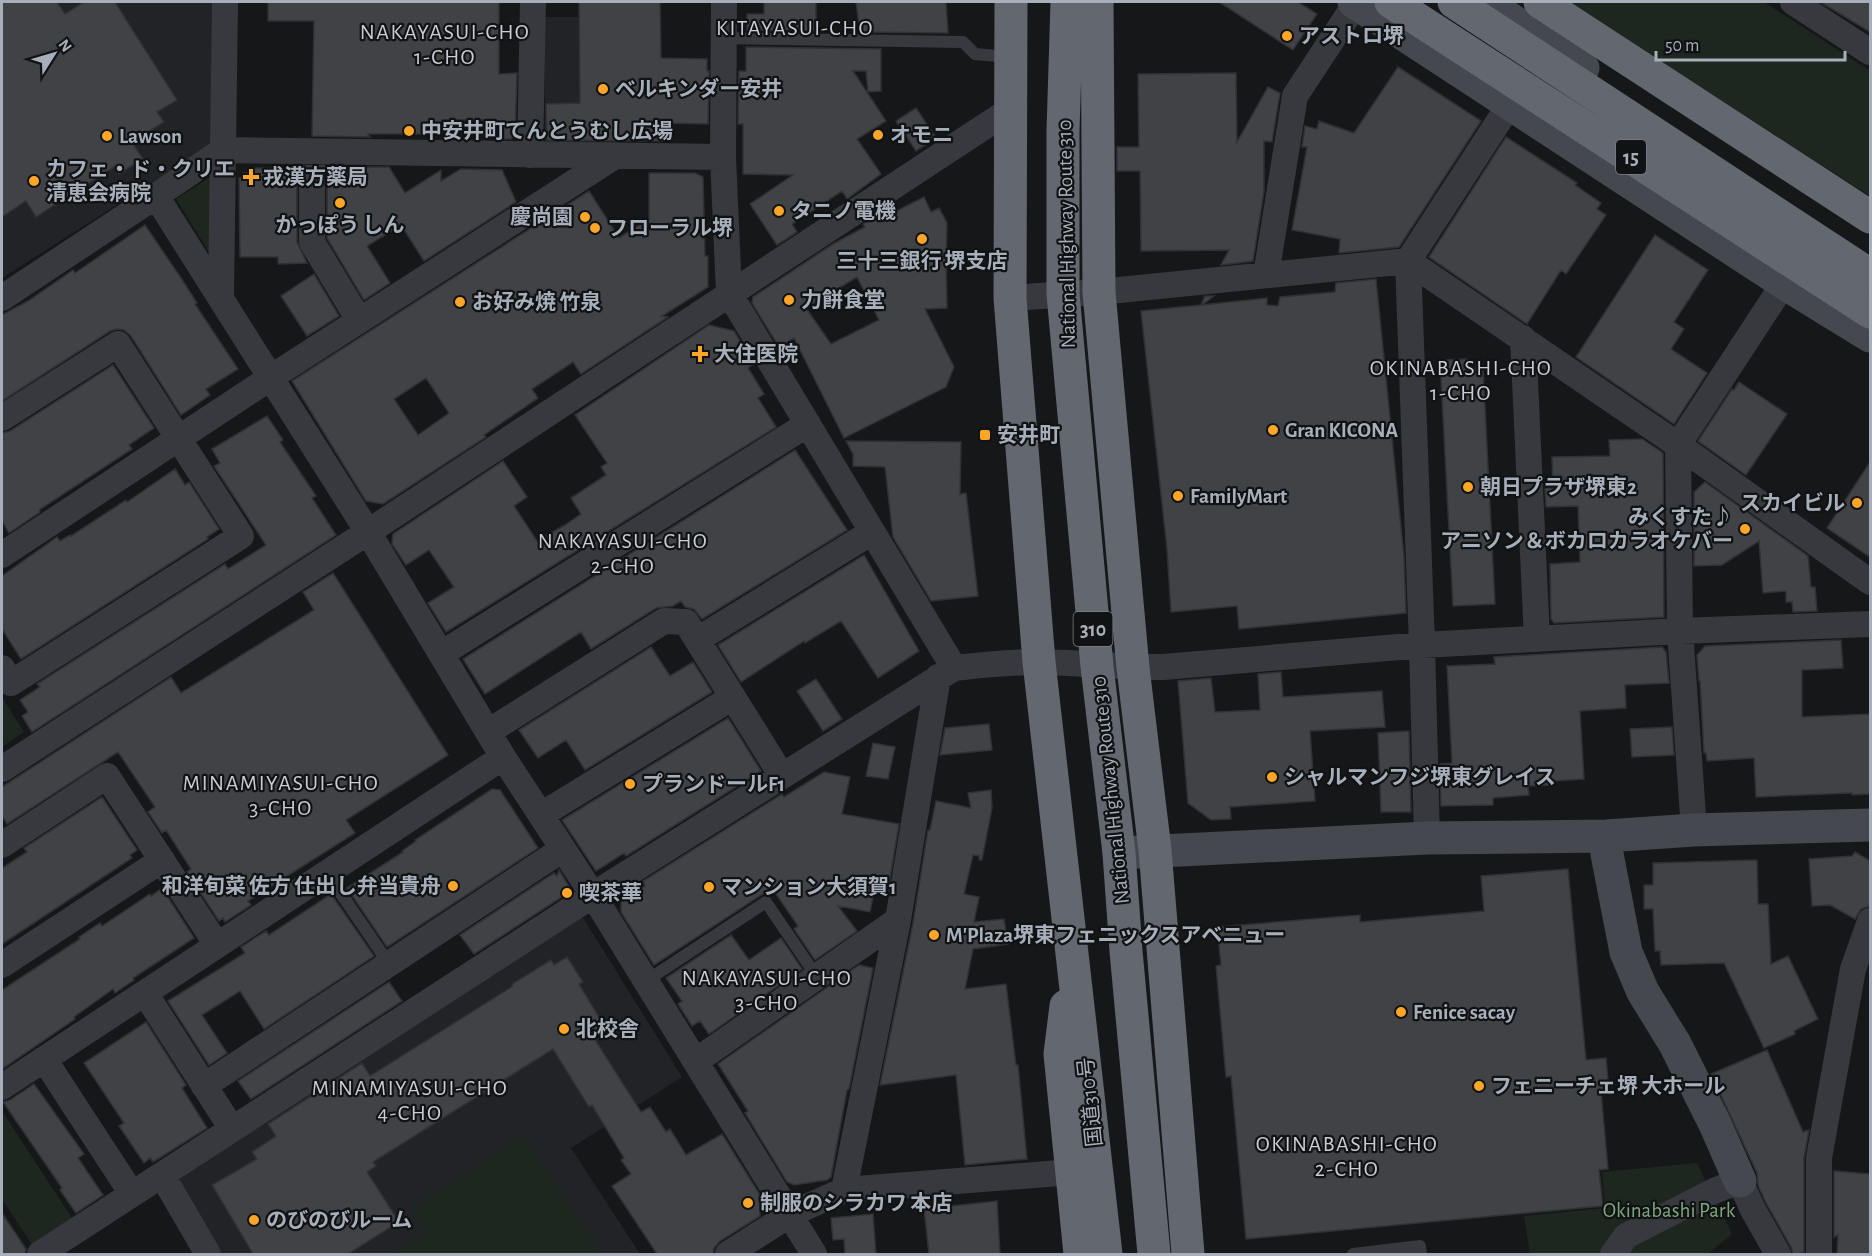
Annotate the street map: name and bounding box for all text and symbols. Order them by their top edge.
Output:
district label: KITAYASUI-CHO [716,17,874,39]
district label: NAKAYASUI-CHO 1-CHO [360,21,530,68]
north arrow [24,24,84,84]
scale bar [1656,24,1845,62]
place label: アストロ堺 [1299,25,1404,47]
marker: アストロ堺 [1280,29,1294,43]
text: N [55,36,75,55]
text: 50 m [1665,37,1699,55]
place label: ベルキンダー安井 [615,77,782,100]
marker: ベルキンダー安井 [596,82,610,96]
place label: 中安井町てんとうむし広場 [421,119,673,142]
street label: National Highway Route 310 [1054,119,1079,349]
marker: 中安井町てんとうむし広場 [402,124,416,138]
place label: オモニ [890,125,953,146]
place label: Lawson [119,126,182,147]
marker: オモニ [871,128,885,142]
marker: Lawson [100,129,114,143]
road number: 15 [1616,140,1646,174]
place label: カフェ・ド・クリエ 清恵会病院 [46,158,235,204]
place label: 戎漢方薬局 [263,165,368,188]
marker: 戎漢方薬局 [244,170,258,184]
marker: カフェ・ド・クリエ 清恵会病院 [27,174,41,188]
marker: かっぽう しん [333,196,347,210]
place label: タニノ電機 [791,199,896,222]
marker: タニノ電機 [772,204,786,218]
place label: 慶尚園 [510,206,573,228]
marker: 慶尚園 [578,210,592,224]
place label: かっぽう しん [275,214,405,236]
place label: フローラル堺 [607,217,733,239]
marker: フローラル堺 [588,221,602,235]
marker: 三十三銀行 堺支店 [915,232,929,246]
place label: 三十三銀行 堺支店 [836,249,1008,272]
place label: 力餅食堂 [801,289,885,311]
place label: お好み焼 竹泉 [472,290,601,313]
marker: 力餅食堂 [782,293,796,307]
marker: お好み焼 竹泉 [453,295,467,309]
place label: 大住医院 [714,343,798,365]
marker: 大住医院 [691,345,709,363]
district label: OKINABASHI-CHO 1-CHO [1370,357,1552,404]
place label: Gran KICONA [1285,420,1399,441]
place label: 安井町 [997,423,1060,446]
marker: Gran KICONA [1266,423,1280,437]
marker: 安井町 [978,428,992,442]
place label: 朝日プラザ堺東2 [1480,476,1637,498]
marker: 朝日プラザ堺東2 [1461,480,1475,494]
place label: FamilyMart [1190,486,1287,507]
marker: FamilyMart [1171,489,1185,503]
place label: スカイビル [1740,492,1845,514]
marker: スカイビル [1850,496,1864,510]
place label: みくすた♪ アニソン＆ボカロカラオケバー [1440,506,1733,552]
marker: みくすた♪ アニソン＆ボカロカラオケバー [1738,522,1752,536]
district label: NAKAYASUI-CHO 2-CHO [538,530,708,577]
road number: 310 [1074,612,1112,646]
street label: National Highway Route 310 [1088,675,1133,905]
place label: シャルマンフジ堺東グレイス [1284,766,1556,788]
marker: シャルマンフジ堺東グレイス [1265,770,1279,784]
district label: MINAMIYASUI-CHO 3-CHO [183,772,379,819]
place label: プランドールF1 [642,773,785,795]
marker: プランドールF1 [623,777,637,791]
place label: 和洋旬菜 佐方 仕出し弁当貴舟 [162,874,441,897]
place label: マンション大須賀1 [721,876,897,898]
marker: 和洋旬菜 佐方 仕出し弁当貴舟 [446,879,460,893]
marker: マンション大須賀1 [702,880,716,894]
place label: 喫茶華 [579,882,642,904]
marker: 喫茶華 [560,886,574,900]
place label: M'Plaza堺東フェニックスアベニュー [946,924,1285,946]
marker: M'Plaza堺東フェニックスアベニュー [927,928,941,942]
district label: NAKAYASUI-CHO 3-CHO [682,967,852,1014]
place label: Fenice sacay [1413,1002,1516,1023]
marker: Fenice sacay [1394,1005,1408,1019]
place label: 北校舎 [576,1018,639,1040]
marker: 北校舎 [557,1022,571,1036]
street label: 国道310号 [1074,1056,1106,1148]
place label: フェニーチェ堺 大ホール [1491,1075,1725,1097]
district label: MINAMIYASUI-CHO 4-CHO [312,1077,508,1124]
marker: フェニーチェ堺 大ホール [1472,1079,1486,1093]
district label: OKINABASHI-CHO 2-CHO [1256,1133,1438,1180]
place label: 制服のシラカワ 本店 [760,1191,952,1214]
marker: 制服のシラカワ 本店 [741,1196,755,1210]
park label: Okinabashi Park [1603,1200,1736,1221]
place label: のびのびルーム [266,1209,412,1231]
marker: のびのびルーム [247,1213,261,1227]

